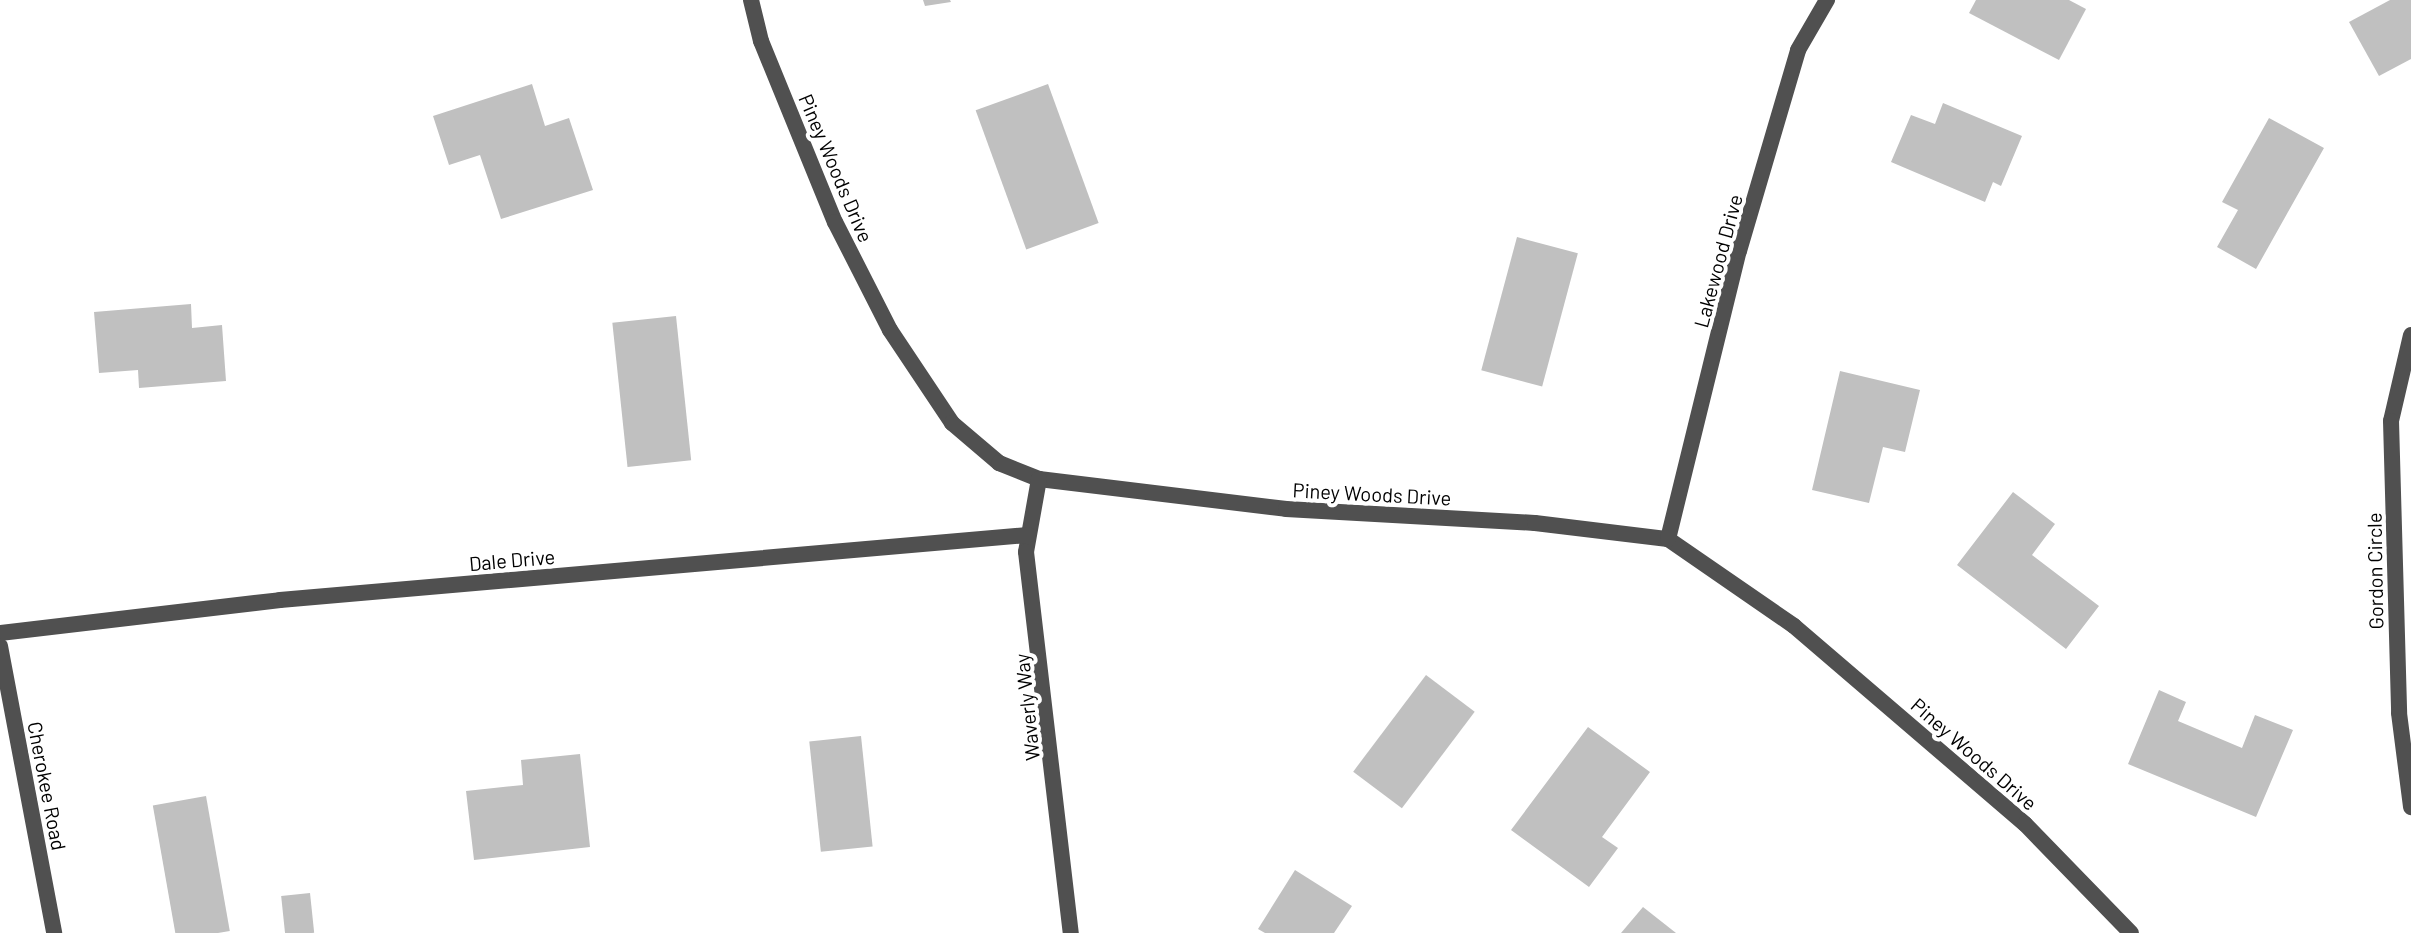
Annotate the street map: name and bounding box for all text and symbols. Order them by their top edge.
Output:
street label: Piney Woods Drive [794,90,878,246]
street label: Lakewood Drive [1689,192,1747,330]
street label: Piney Woods Drive [1292,478,1452,510]
street label: Gordon Circle [2362,512,2388,630]
street label: Dale Drive [468,544,556,576]
street label: Waverly Way [1009,652,1045,762]
street label: Piney Woods Drive [1906,693,2042,815]
street label: Cherokee Road [23,720,71,852]

